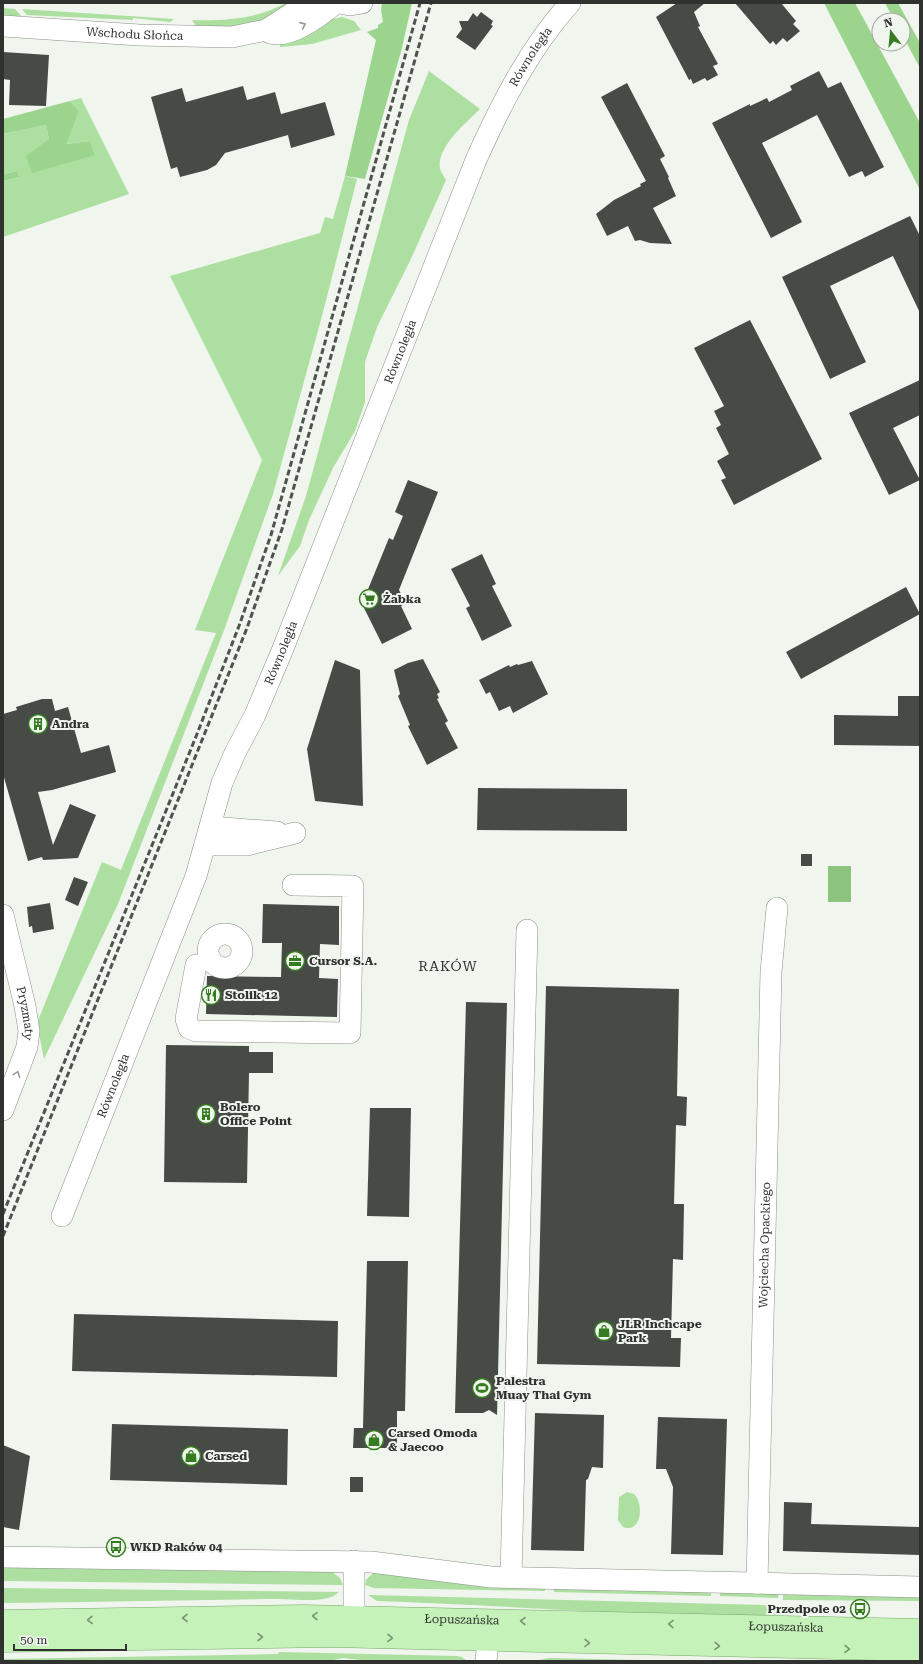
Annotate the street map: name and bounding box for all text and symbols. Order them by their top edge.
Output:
north arrow [871,12,911,52]
text: N [883,15,895,30]
one-way arrow [299,22,306,30]
street label: Równoległa [507,24,555,89]
street label: Wschodu Słońca [86,25,184,43]
street label: Równoległa [381,317,419,386]
supermarket icon: Żabka [358,588,380,610]
place label: Żabka [383,592,421,606]
street label: Równoległa [262,618,300,687]
building icon: Andra [27,713,49,735]
place label: Andra [52,717,89,731]
office icon: Cursor S.A. [284,950,306,972]
place label: Cursor S.A. [309,954,378,968]
district label: RAKÓW [418,958,478,974]
restaurant icon: Stolik 12 [200,984,222,1006]
street label: Pryzmaty [13,985,36,1042]
place label: Stolik 12 [225,988,278,1002]
street label: Równoległa [94,1051,132,1120]
one-way arrow [13,1070,21,1077]
place label: Bolero Office Point [220,1100,292,1128]
building icon: Bolero Office Point [195,1103,217,1125]
street label: Wojciecha Opackiego [756,1182,773,1308]
place label: JLR Inchcape Park [618,1317,702,1345]
shop icon: JLR Inchcape Park [593,1320,615,1342]
place label: Palestra Muay Thai Gym [496,1374,592,1402]
sports icon: Palestra Muay Thai Gym [471,1377,493,1399]
place label: Carsed Omoda & Jaecoo [388,1426,477,1454]
shop icon: Carsed Omoda & Jaecoo [363,1429,385,1451]
shop icon: Carsed [180,1445,202,1467]
place label: Carsed [205,1449,247,1463]
bus stop icon: WKD Raków 04 [105,1536,127,1558]
place label: WKD Raków 04 [130,1540,223,1554]
bus stop icon: Przedpole 02 [849,1598,871,1620]
place label: Przedpole 02 [767,1602,846,1616]
one-way arrow [312,1612,318,1620]
street label: Łopuszańska [424,1612,500,1627]
one-way arrow [182,1614,188,1622]
one-way arrow [87,1615,93,1624]
one-way arrow [520,1616,526,1625]
street label: Łopuszańska [748,1619,824,1635]
one-way arrow [668,1620,674,1628]
scale bar [14,1626,126,1652]
one-way arrow [257,1632,263,1641]
text: 50 m [20,1633,47,1647]
one-way arrow [387,1634,393,1642]
one-way arrow [584,1639,590,1647]
one-way arrow [714,1642,720,1650]
one-way arrow [844,1645,850,1653]

